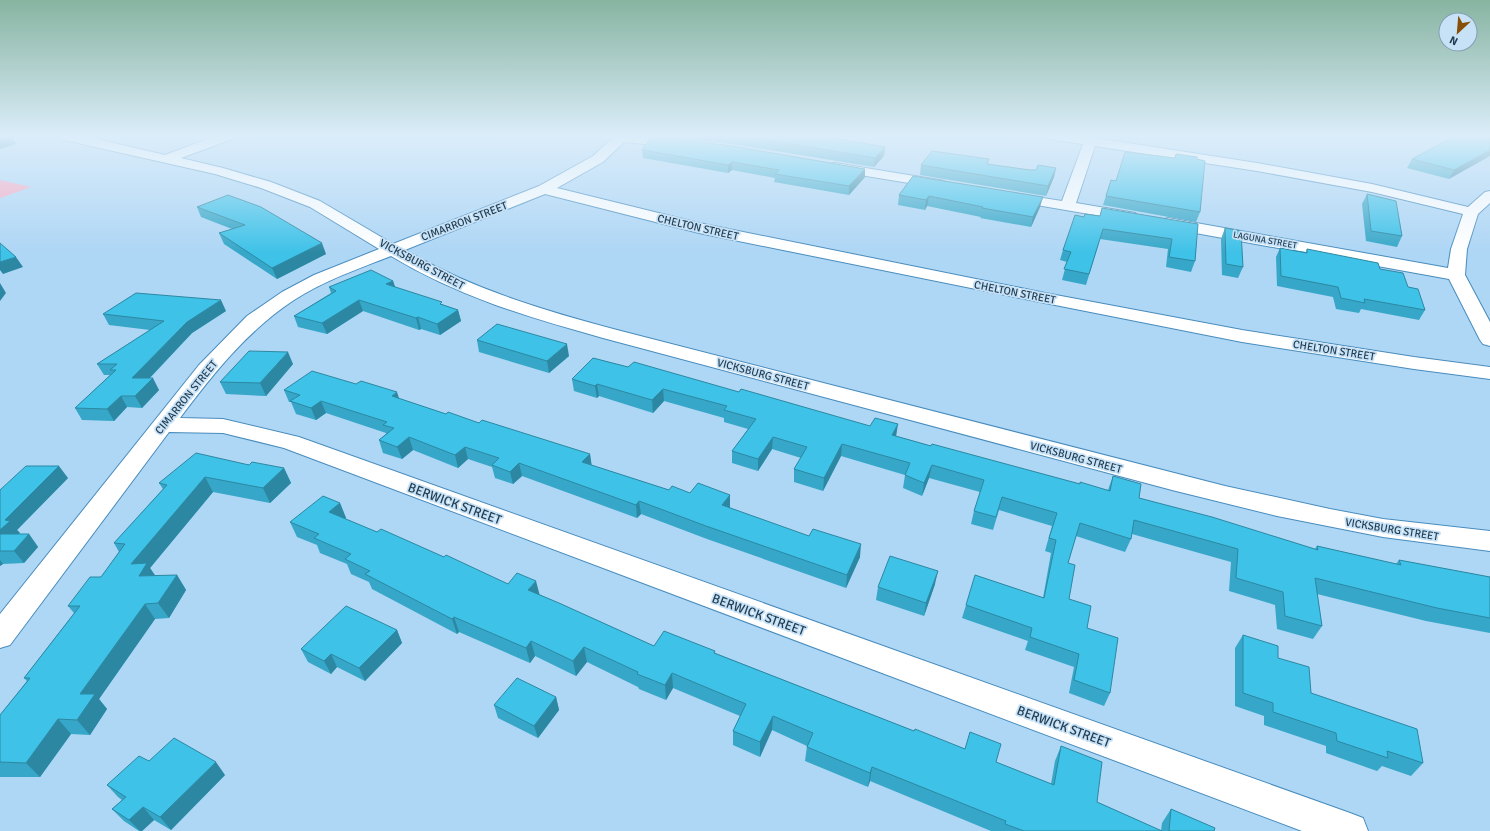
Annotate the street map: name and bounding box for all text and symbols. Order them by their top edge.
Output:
north arrow [1438,12,1478,52]
text: N [1448,33,1460,48]
street label: CIMARRON STREET [419,199,510,244]
street label: CHELTON STREET [656,212,740,243]
street label: LAGUNA STREET [1232,229,1298,252]
street label: VICKSBURG STREET [377,237,467,293]
street label: CHELTON STREET [973,278,1057,307]
street label: CHELTON STREET [1292,338,1376,363]
street label: VICKSBURG STREET [716,356,811,393]
street label: CIMARRON STREET [153,357,221,437]
street label: VICKSBURG STREET [1029,439,1124,476]
street label: BERWICK STREET [406,480,504,528]
street label: VICKSBURG STREET [1344,516,1440,543]
street label: BERWICK STREET [710,591,808,639]
street label: BERWICK STREET [1015,703,1113,751]

